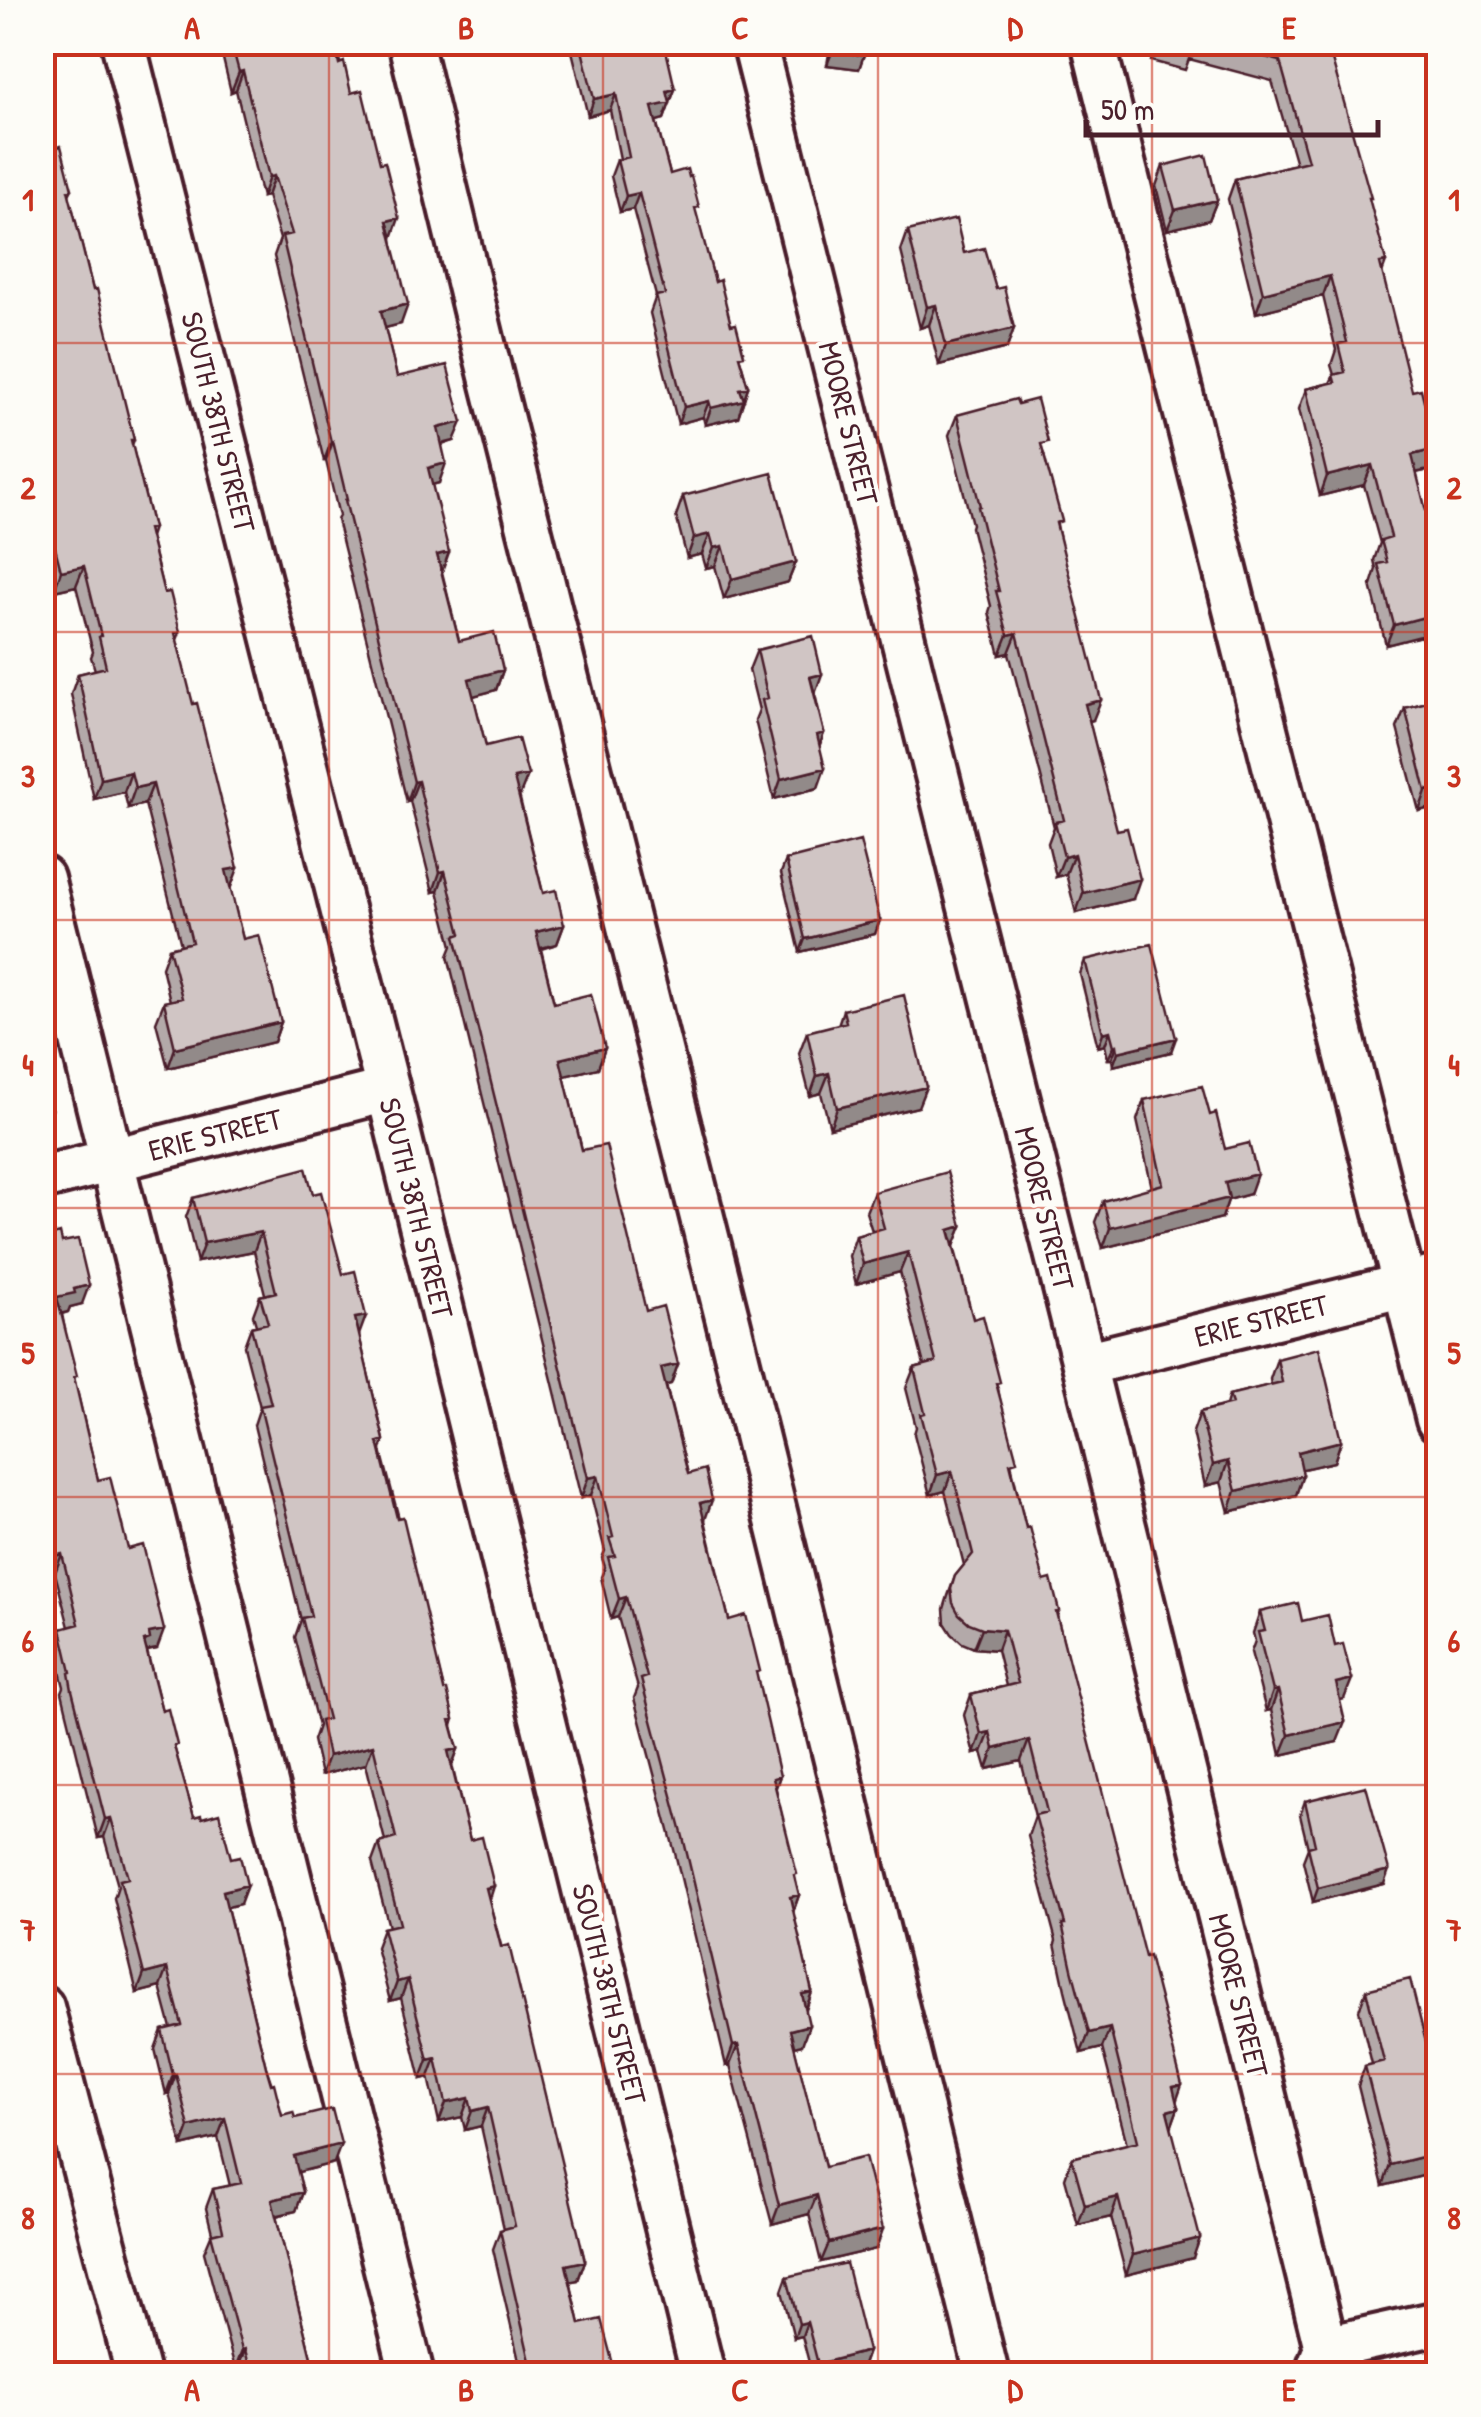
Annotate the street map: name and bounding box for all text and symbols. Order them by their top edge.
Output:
text: A [184,6,200,49]
text: B [458,6,474,49]
text: C [731,6,749,49]
text: D [1007,6,1023,49]
text: E [1282,6,1297,49]
scale bar [1086,75,1378,137]
text: 50 m [1101,89,1154,129]
text: 1 [22,178,34,221]
text: 1 [1448,178,1460,221]
street label: SOUTH 38TH STREET [172,308,266,537]
street label: MOORE STREET [809,337,889,510]
text: 2 [21,466,37,509]
text: 2 [1447,466,1463,509]
text: 3 [21,754,35,797]
text: 3 [1447,754,1461,797]
text: 4 [22,1043,34,1086]
text: 4 [1448,1043,1460,1086]
street label: SOUTH 38TH STREET [370,1094,464,1323]
street label: ERIE STREET [144,1098,287,1170]
street label: MOORE STREET [1005,1122,1085,1295]
street label: ERIE STREET [1190,1284,1333,1356]
text: 5 [21,1331,35,1374]
text: 5 [1447,1331,1461,1374]
text: 6 [22,1619,35,1662]
text: 6 [1448,1619,1461,1662]
street label: SOUTH 38TH STREET [563,1880,657,2109]
text: 7 [20,1908,36,1951]
text: 7 [1446,1908,1462,1951]
street label: MOORE STREET [1199,1909,1279,2082]
text: 8 [21,2196,35,2239]
text: 8 [1447,2196,1461,2239]
text: A [184,2368,200,2411]
text: B [458,2368,474,2411]
text: C [731,2368,749,2411]
text: D [1007,2368,1023,2411]
text: E [1282,2368,1297,2411]

